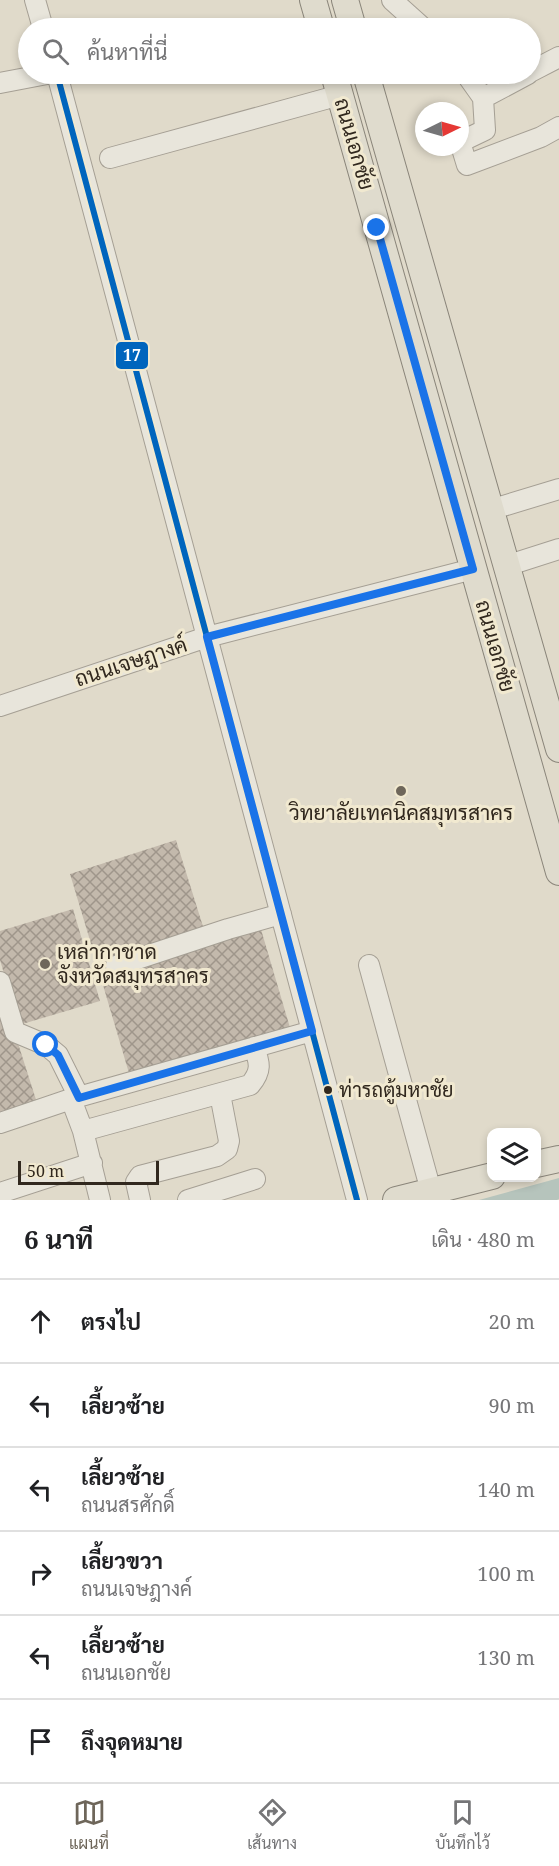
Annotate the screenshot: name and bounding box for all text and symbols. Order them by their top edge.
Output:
search box [18,18,541,84]
icon: search [39,35,72,68]
text: ค้นหาที่นี่ [87,36,167,66]
street label: ถนนเอกชัย [328,94,381,193]
north arrow [415,102,469,156]
route end [363,214,389,240]
line badge: 17 [115,341,149,370]
text: 17 [123,344,141,366]
street label: ถนนเอกชัย [469,596,522,695]
street label: ถนนเจษฎางค์ [71,630,191,693]
marker: วิทยาลัยเทคนิคสมุทรสาคร [394,784,408,798]
place label: วิทยาลัยเทคนิคสมุทรสาคร [288,798,513,827]
place label: เหล่ากาชาด จังหวัดสมุทรสาคร [57,937,209,990]
marker: เหล่ากาชาด จังหวัดสมุทรสาคร [38,957,52,971]
route start [32,1031,58,1057]
place label: ท่ารถตู้มหาชัย [339,1076,454,1105]
marker: ท่ารถตู้มหาชัย [322,1084,334,1096]
map controls [487,1128,541,1182]
button: layers [487,1128,541,1182]
scale bar [18,1158,159,1186]
text: 50 m [27,1160,64,1182]
text: 6 นาที [24,1221,93,1257]
text: เดิน · 480 m [431,1226,535,1253]
icon: ahead [24,1305,57,1338]
text: ตรงไป [81,1306,141,1336]
text: 20 m [489,1308,535,1335]
icon: left [24,1389,57,1422]
text: เลี้ยวซ้าย [81,1390,165,1420]
text: 90 m [489,1392,535,1419]
text: เลี้ยวซ้าย [81,1461,165,1491]
icon: left [24,1473,57,1506]
text: 140 m [477,1476,535,1503]
text: ถนนสรศักดิ์ [81,1491,175,1518]
text: เลี้ยวขวา [81,1545,163,1575]
icon: right [24,1557,57,1590]
text: 100 m [477,1560,535,1587]
text: ถนนเจษฎางค์ [81,1575,192,1602]
text: เลี้ยวซ้าย [81,1629,165,1659]
icon: left [24,1641,57,1674]
text: 130 m [477,1644,535,1671]
text: ถนนเอกชัย [81,1659,171,1686]
icon: arrive [24,1725,57,1758]
text: ถึงจุดหมาย [81,1726,183,1756]
tab: แผนที่ [69,1796,109,1854]
tab: เส้นทาง [247,1796,297,1854]
tab: บันทึกไว้ [435,1796,490,1854]

